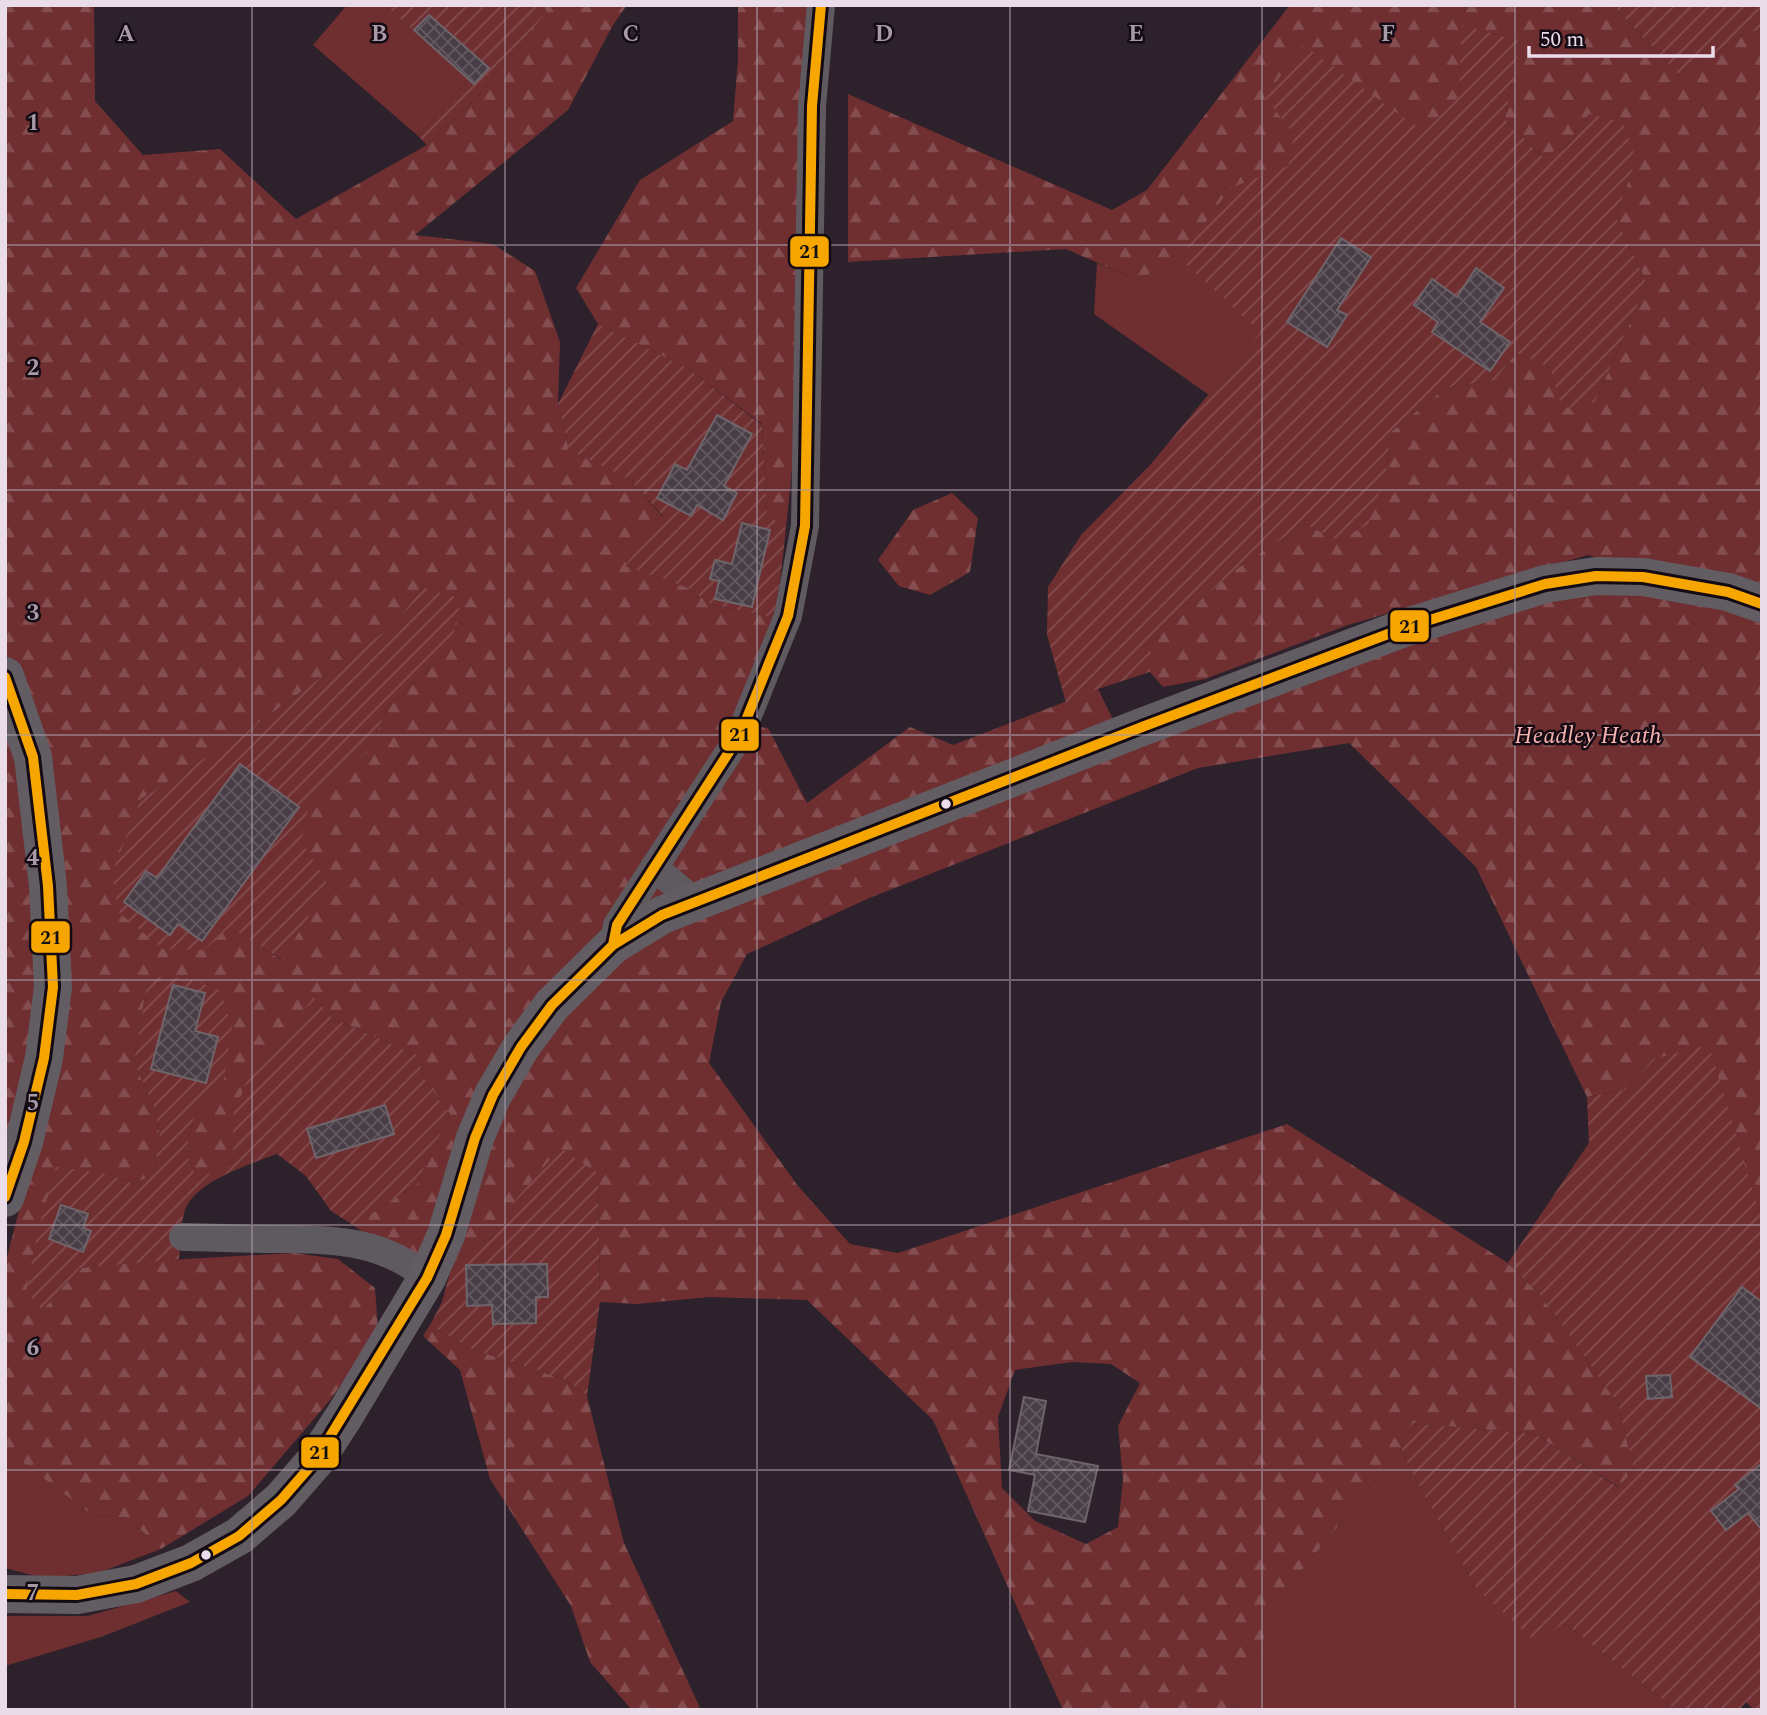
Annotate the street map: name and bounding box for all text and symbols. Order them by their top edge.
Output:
scale bar [1529,14,1713,58]
text: A [117,17,135,52]
text: B [371,17,387,52]
text: C [623,17,639,52]
text: D [875,17,893,52]
text: E [1128,17,1144,52]
text: F [1381,17,1395,52]
text: 50 m [1540,24,1584,56]
text: 1 [27,106,39,141]
line badge: 21 [789,235,830,268]
text: 21 [799,238,821,267]
text: 2 [27,351,40,386]
text: 3 [27,596,40,631]
line badge: 21 [1389,609,1430,643]
text: 21 [1399,613,1421,642]
line badge: 21 [720,718,760,752]
park label: Headley Heath [1514,718,1662,754]
text: 21 [729,721,751,750]
unlabelled marker [939,797,953,811]
text: 4 [27,841,40,876]
line badge: 21 [30,920,71,954]
text: 21 [40,924,62,953]
text: 5 [27,1086,39,1121]
text: 6 [27,1331,40,1366]
line badge: 21 [300,1436,340,1469]
text: 21 [309,1439,331,1468]
unlabelled marker [199,1548,213,1562]
text: 7 [27,1576,39,1611]

